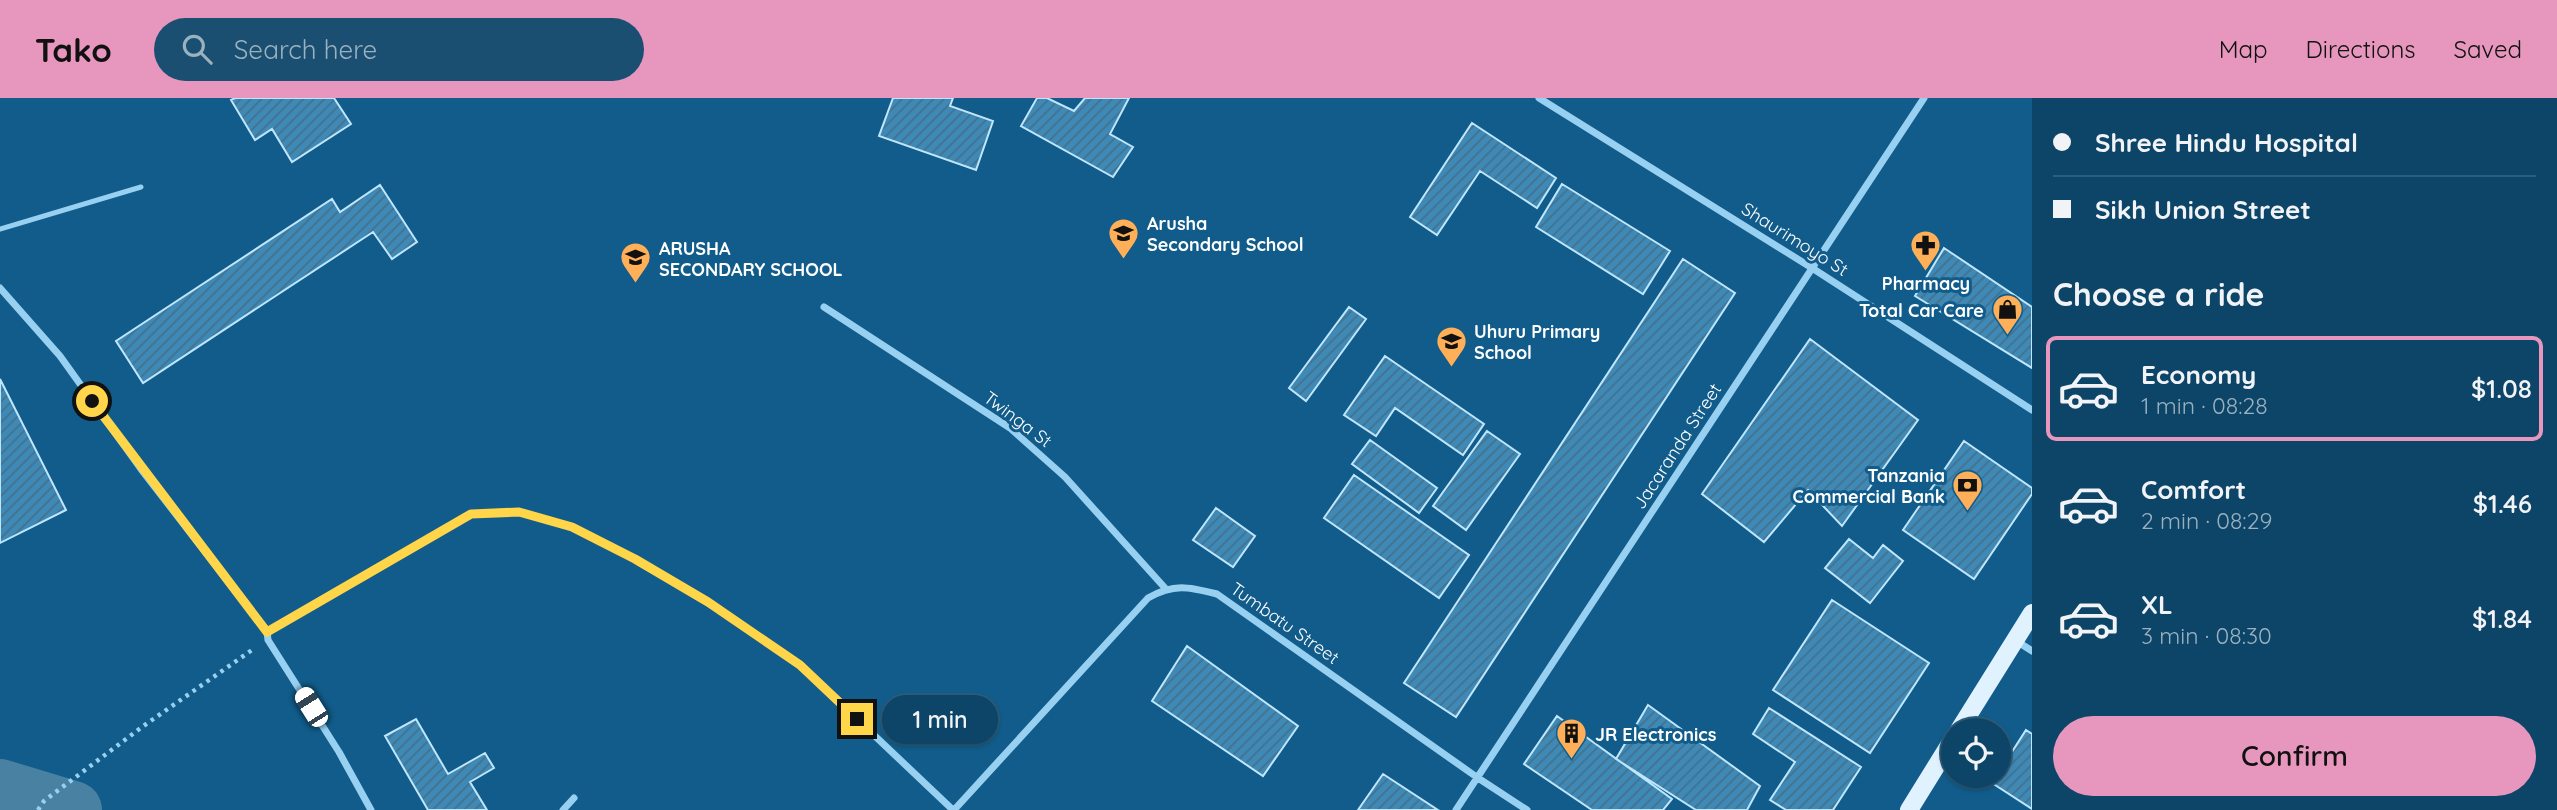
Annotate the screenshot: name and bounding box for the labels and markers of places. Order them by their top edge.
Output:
place label: Arusha Secondary School [1147,212,1304,256]
school or university icon: Arusha Secondary School [1107,216,1141,260]
pharmacy icon: Pharmacy [1909,228,1943,272]
place label: ARUSHA SECONDARY SCHOOL [659,237,843,281]
school or university icon: ARUSHA SECONDARY SCHOOL [619,241,653,285]
place label: Pharmacy [1882,272,1970,295]
shop icon: Total Car Care [1990,293,2024,337]
place label: Total Car Care [1859,299,1984,322]
place label: Uhuru Primary School [1474,320,1600,364]
school or university icon: Uhuru Primary School [1434,324,1468,368]
place label: Tanzania Commercial Bank [1792,464,1945,508]
bank icon: Tanzania Commercial Bank [1951,468,1985,512]
building icon: JR Electronics [1555,717,1589,761]
place label: JR Electronics [1595,723,1717,746]

